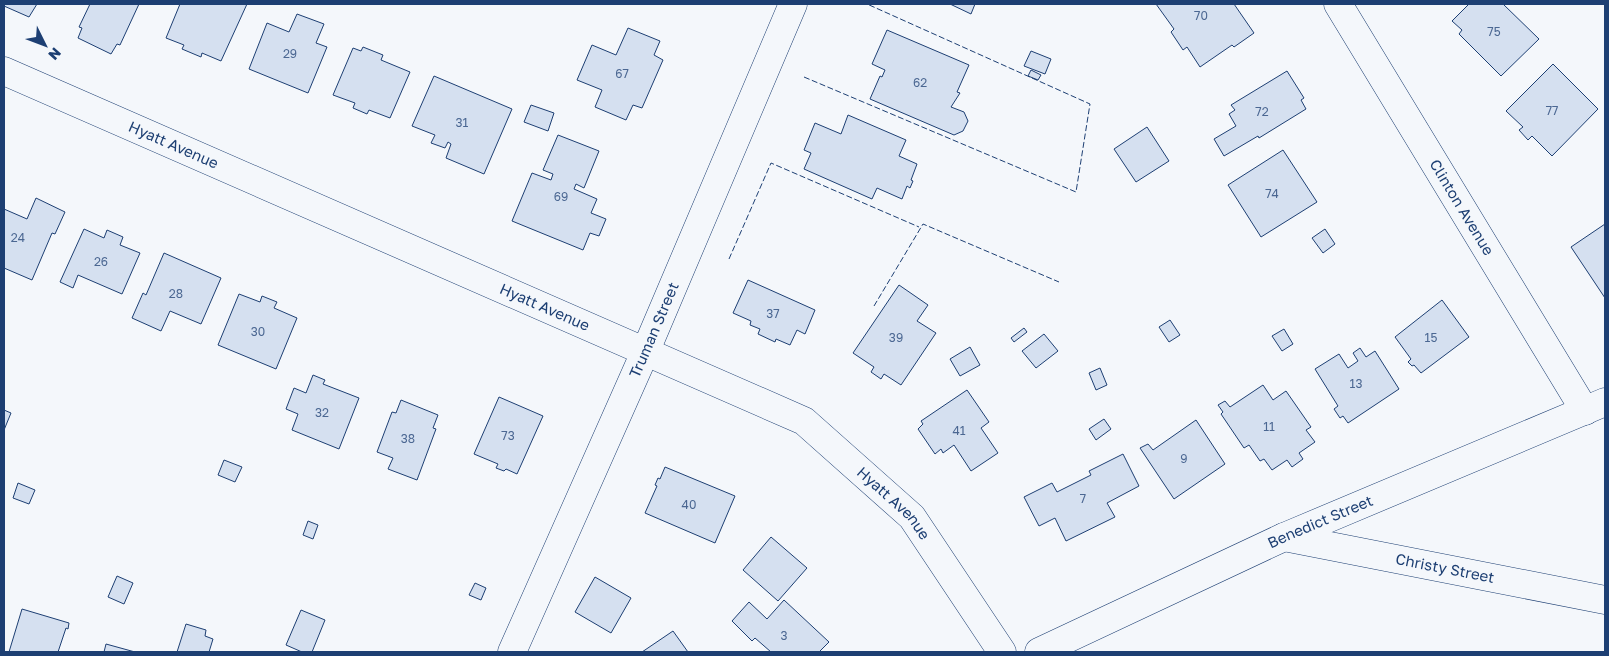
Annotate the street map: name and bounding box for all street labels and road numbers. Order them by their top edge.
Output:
street label: Hyatt Avenue [126,117,222,172]
street label: Clinton Avenue [1426,156,1498,259]
street label: Hyatt Avenue [497,279,593,334]
street label: Truman Street [625,279,682,380]
street label: Hyatt Avenue [854,462,935,543]
street label: Benedict Street [1265,491,1375,551]
street label: Christy Street [1394,549,1496,586]

